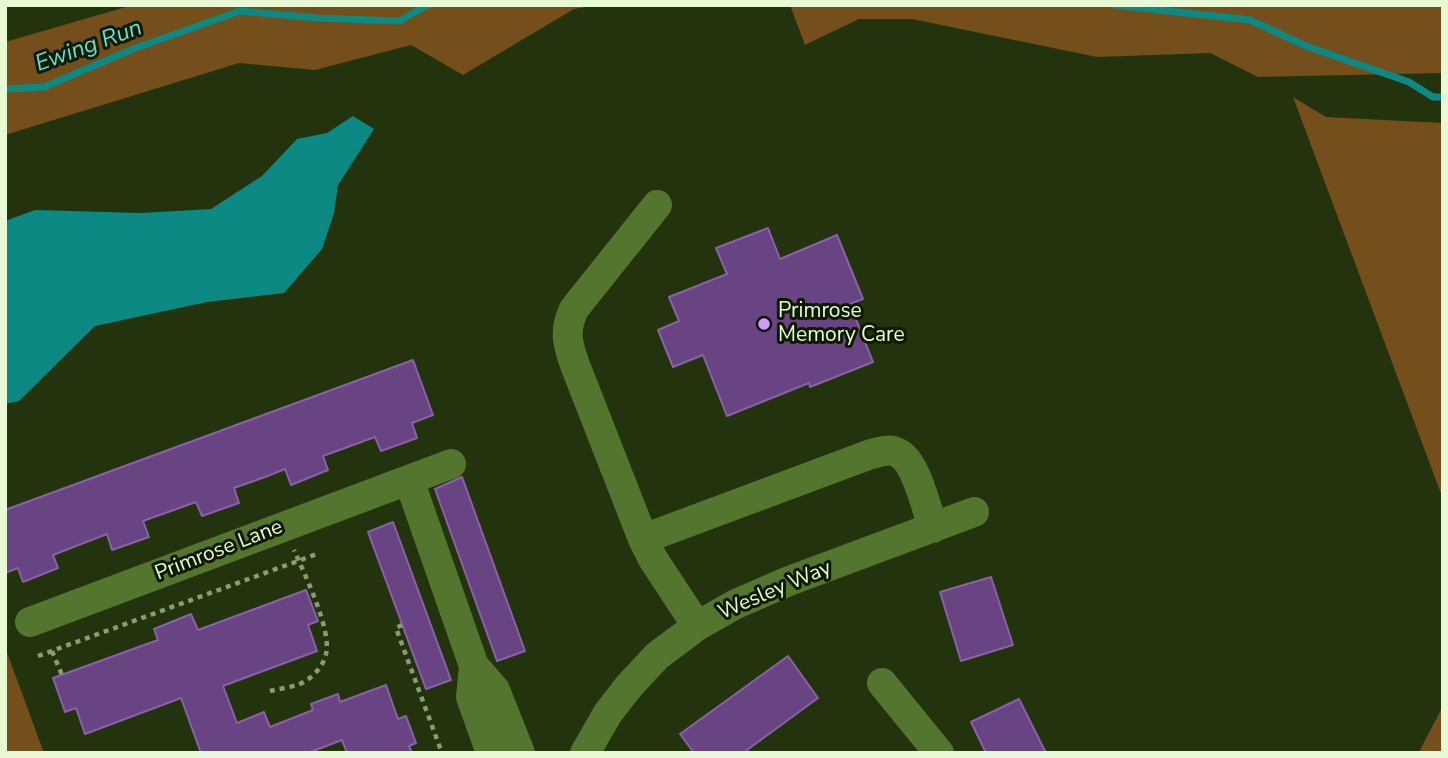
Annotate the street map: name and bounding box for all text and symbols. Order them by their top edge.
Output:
water label: Ewing Run [32,15,146,79]
place label: Primrose Memory Care [778,299,905,349]
marker: Primrose Memory Care [756,316,772,332]
street label: Primrose Lane [152,515,286,587]
street label: Wesley Way [715,556,835,626]

